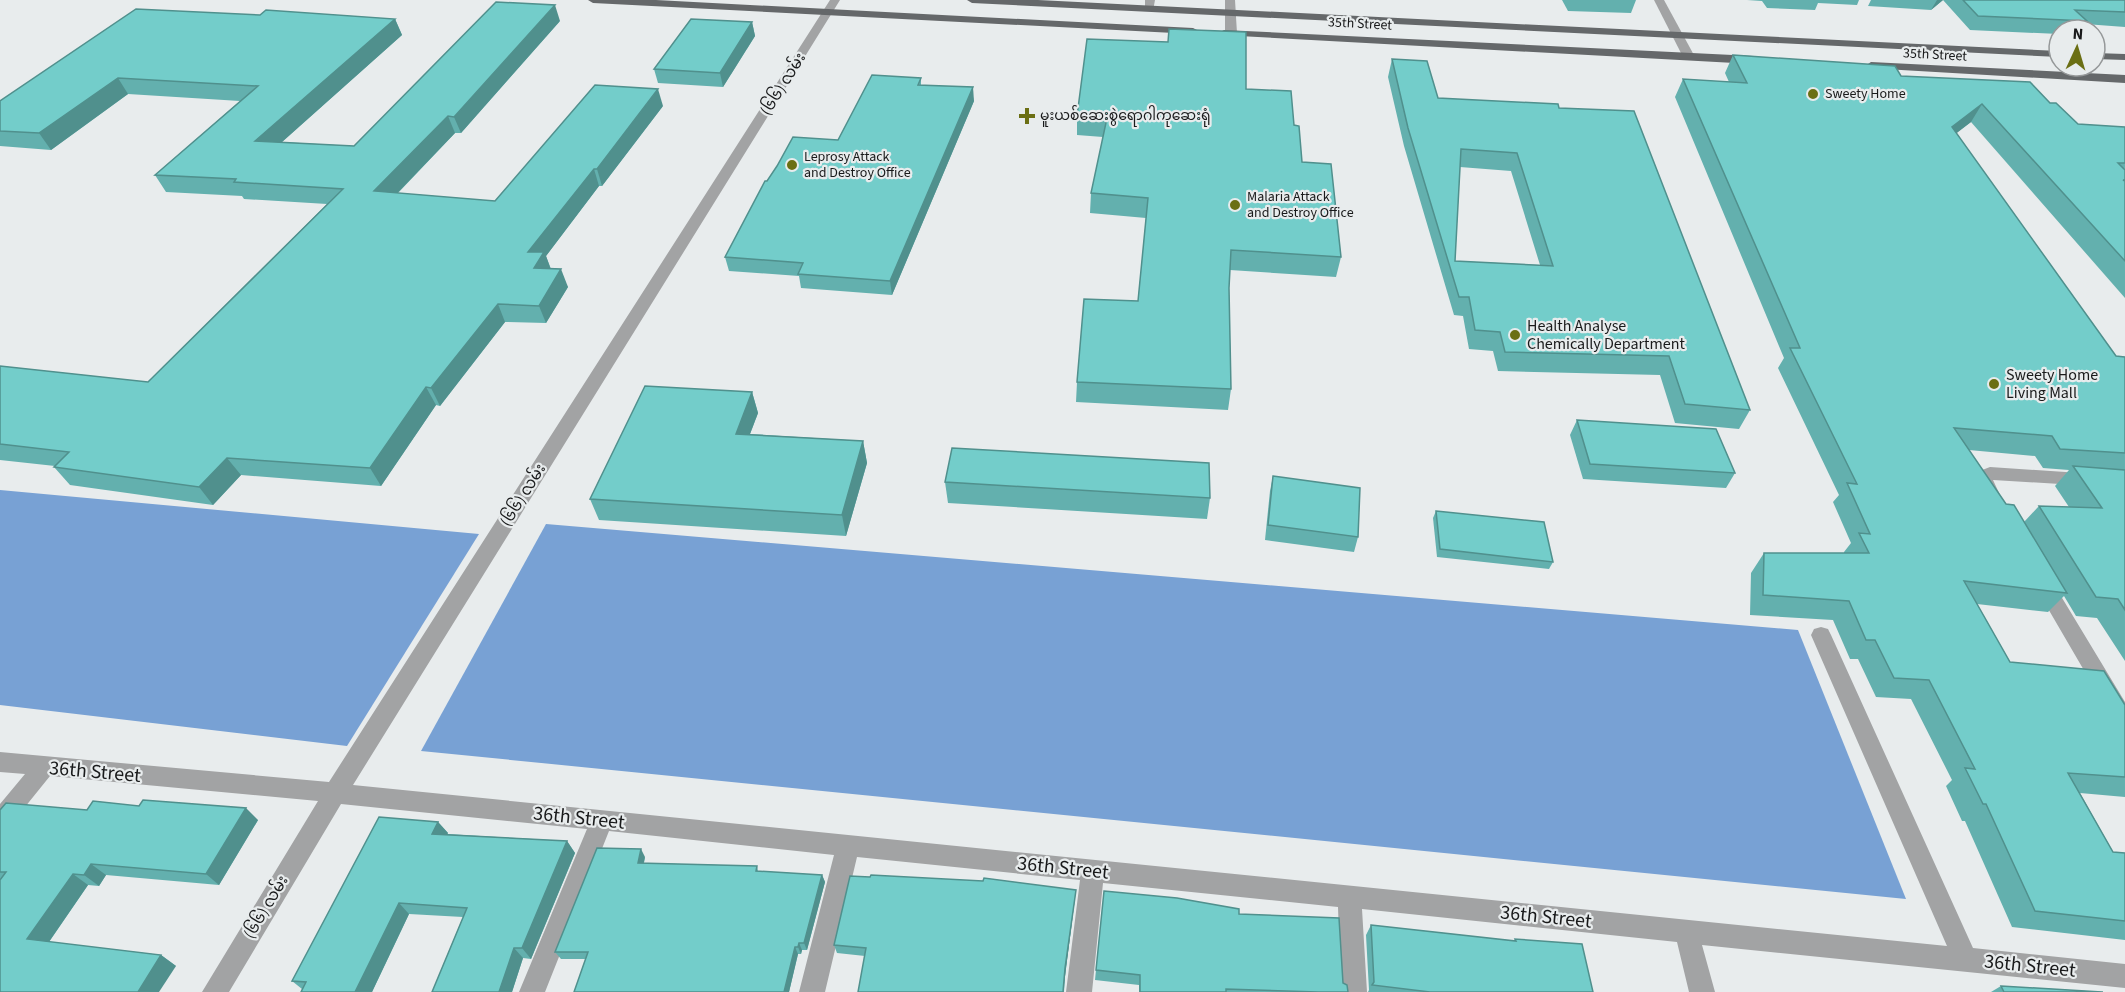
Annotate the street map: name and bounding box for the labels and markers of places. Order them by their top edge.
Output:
place label: Sweety Home [1825,84,1906,104]
marker: Sweety Home [1806,87,1820,101]
place label: မူးယစ်ဆေးစွဲရောဂါကုဆေးရုံ [1040,105,1211,127]
marker: မူးယစ်ဆေးစွဲရောဂါကုဆေးရုံ [1018,107,1036,125]
place label: Leprosy Attack and Destroy Office [804,147,911,183]
marker: Leprosy Attack and Destroy Office [785,158,799,172]
place label: Malaria Attack and Destroy Office [1247,187,1354,223]
marker: Malaria Attack and Destroy Office [1228,198,1242,212]
place label: Health Analyse Chemically Department [1527,315,1685,355]
marker: Health Analyse Chemically Department [1508,328,1522,342]
place label: Sweety Home Living Mall [2006,364,2098,404]
marker: Sweety Home Living Mall [1987,377,2001,391]

